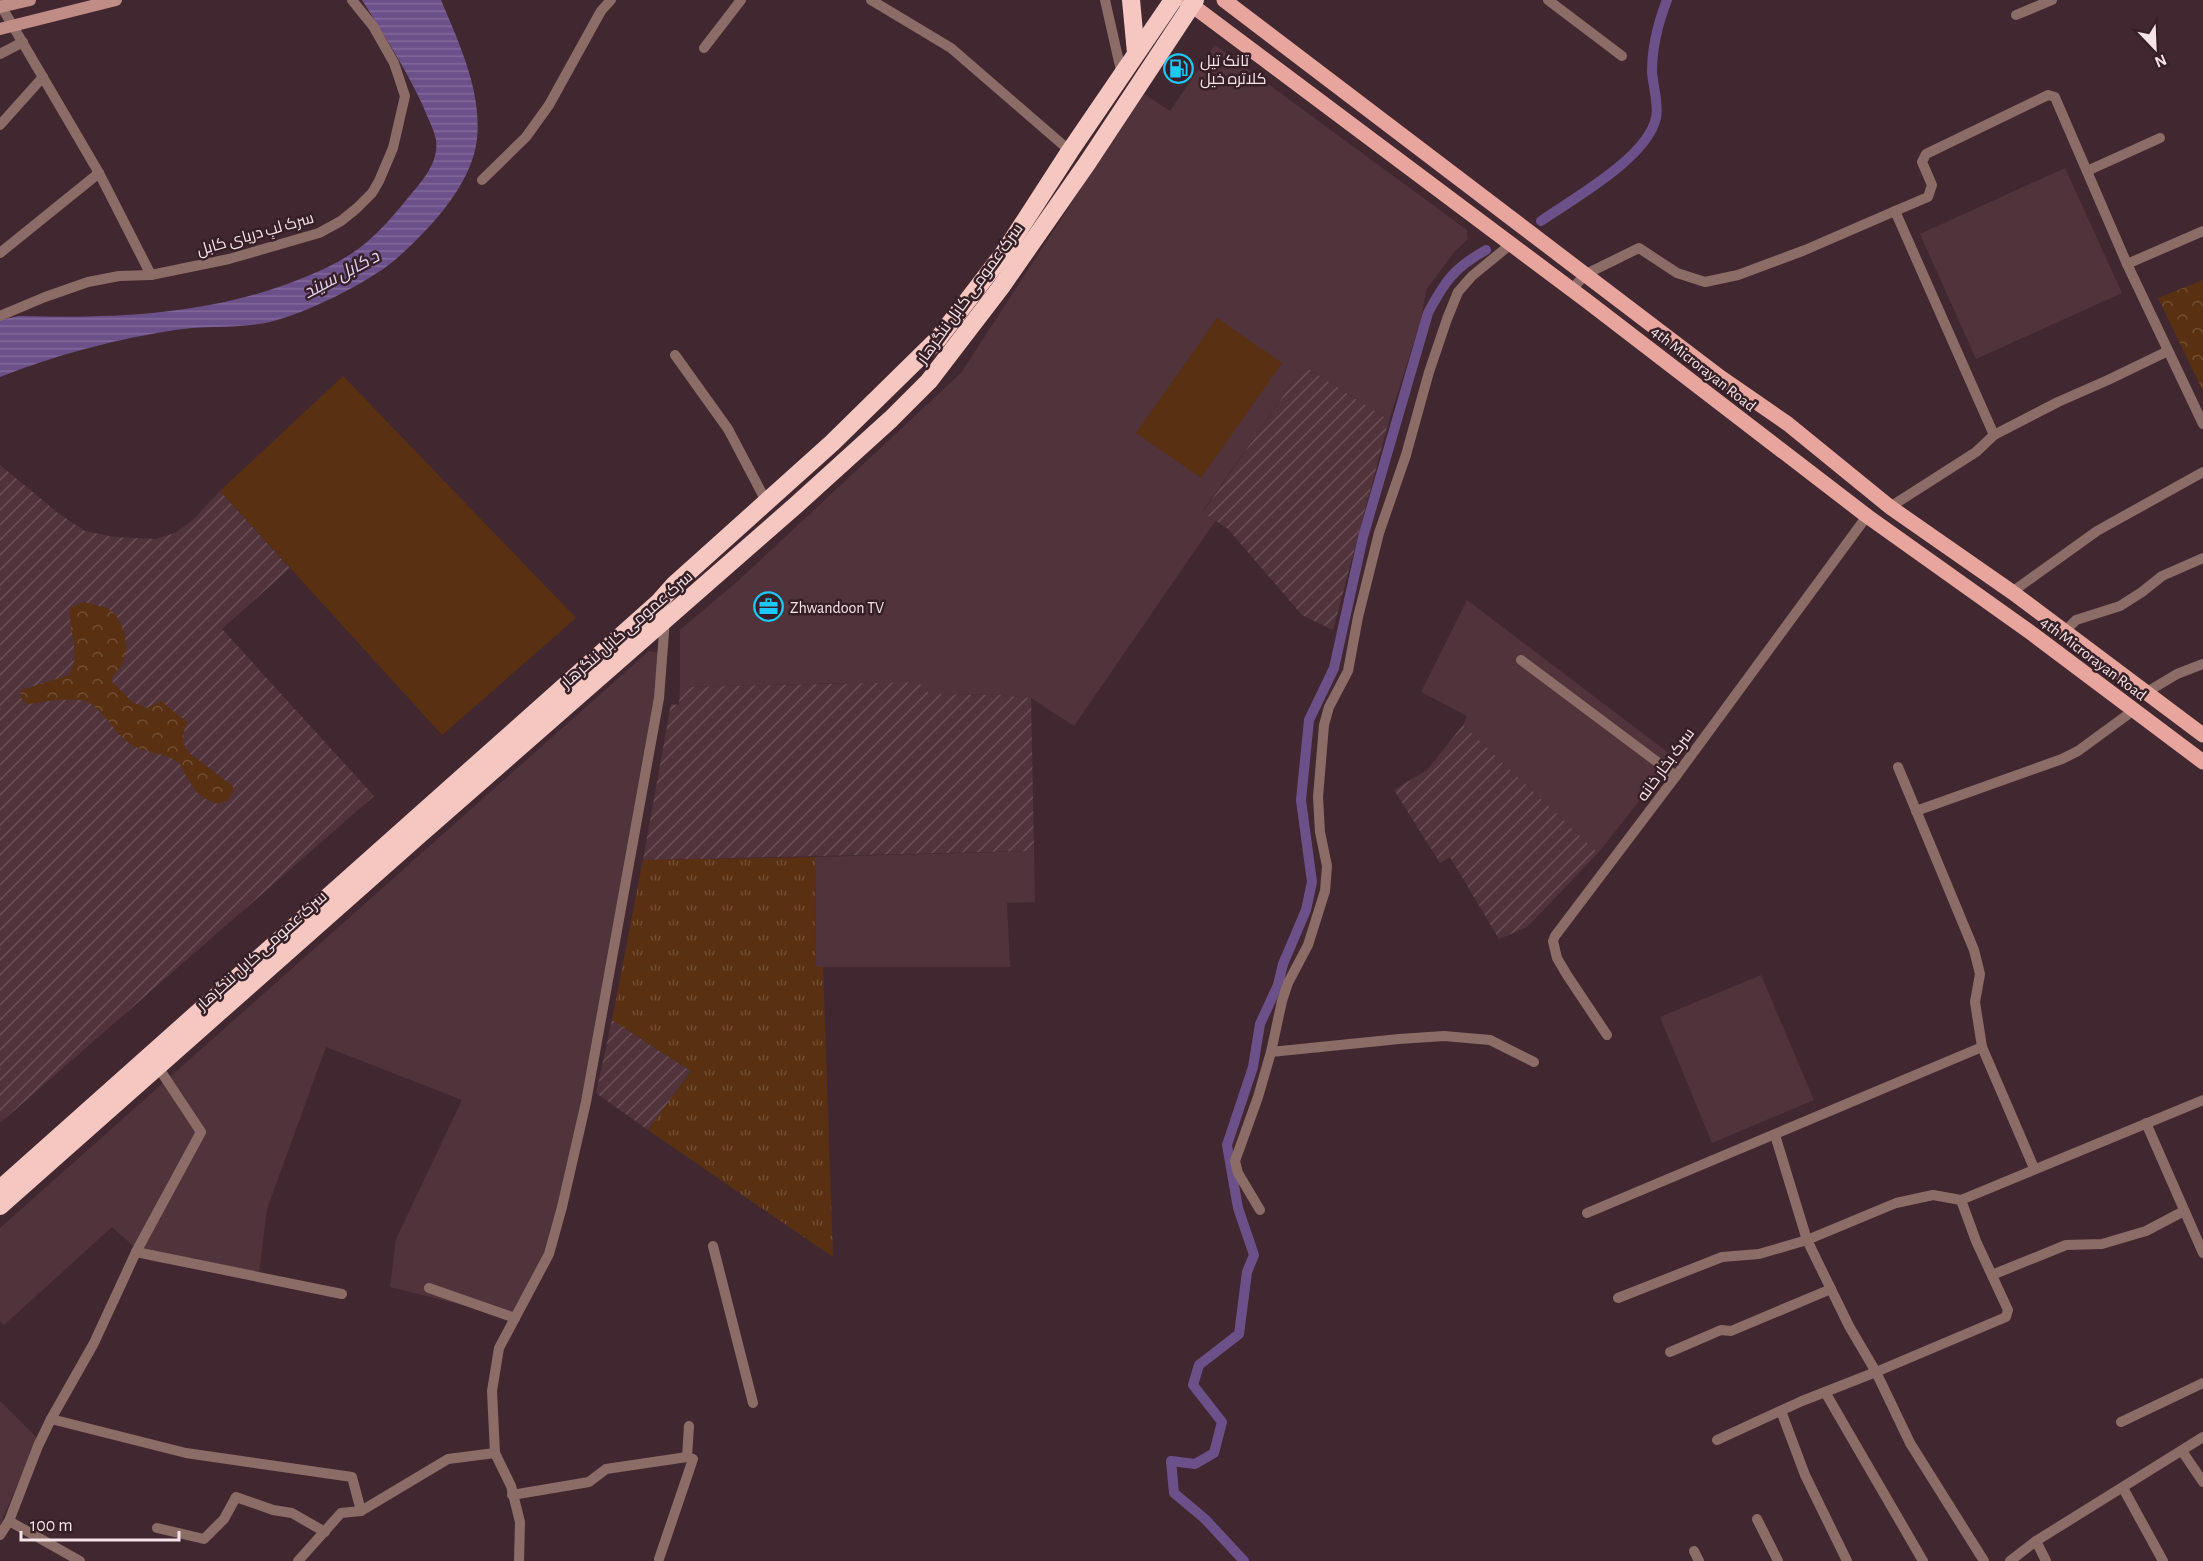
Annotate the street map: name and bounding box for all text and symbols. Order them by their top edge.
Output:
north arrow [2125,18,2185,78]
text: N [2152,51,2169,70]
fuel station icon: تانک تیل کلاتره خیل [1163,53,1195,85]
place label: تانک تیل کلاتره خیل [1200,53,1267,89]
street label: سرک لبِ دریای کابل [195,210,316,260]
street label: سرک عمومی کابل ننگرهار [913,220,1028,369]
water label: د کابل سيند [301,247,384,303]
street label: 4th Microrayan Road [1647,323,1759,415]
street label: سرک عمومی کابل ننگرهار [557,568,697,693]
office icon: Zhwandoon TV [753,591,785,623]
place label: Zhwandoon TV [790,600,884,616]
street label: 4th Microrayan Road [2037,614,2149,704]
street label: سرک بخار خانه [1634,725,1698,804]
street label: سرک عمومی کابل ننگرهار [193,888,331,1015]
scale bar [21,1504,178,1542]
text: 100 m [30,1517,73,1535]

